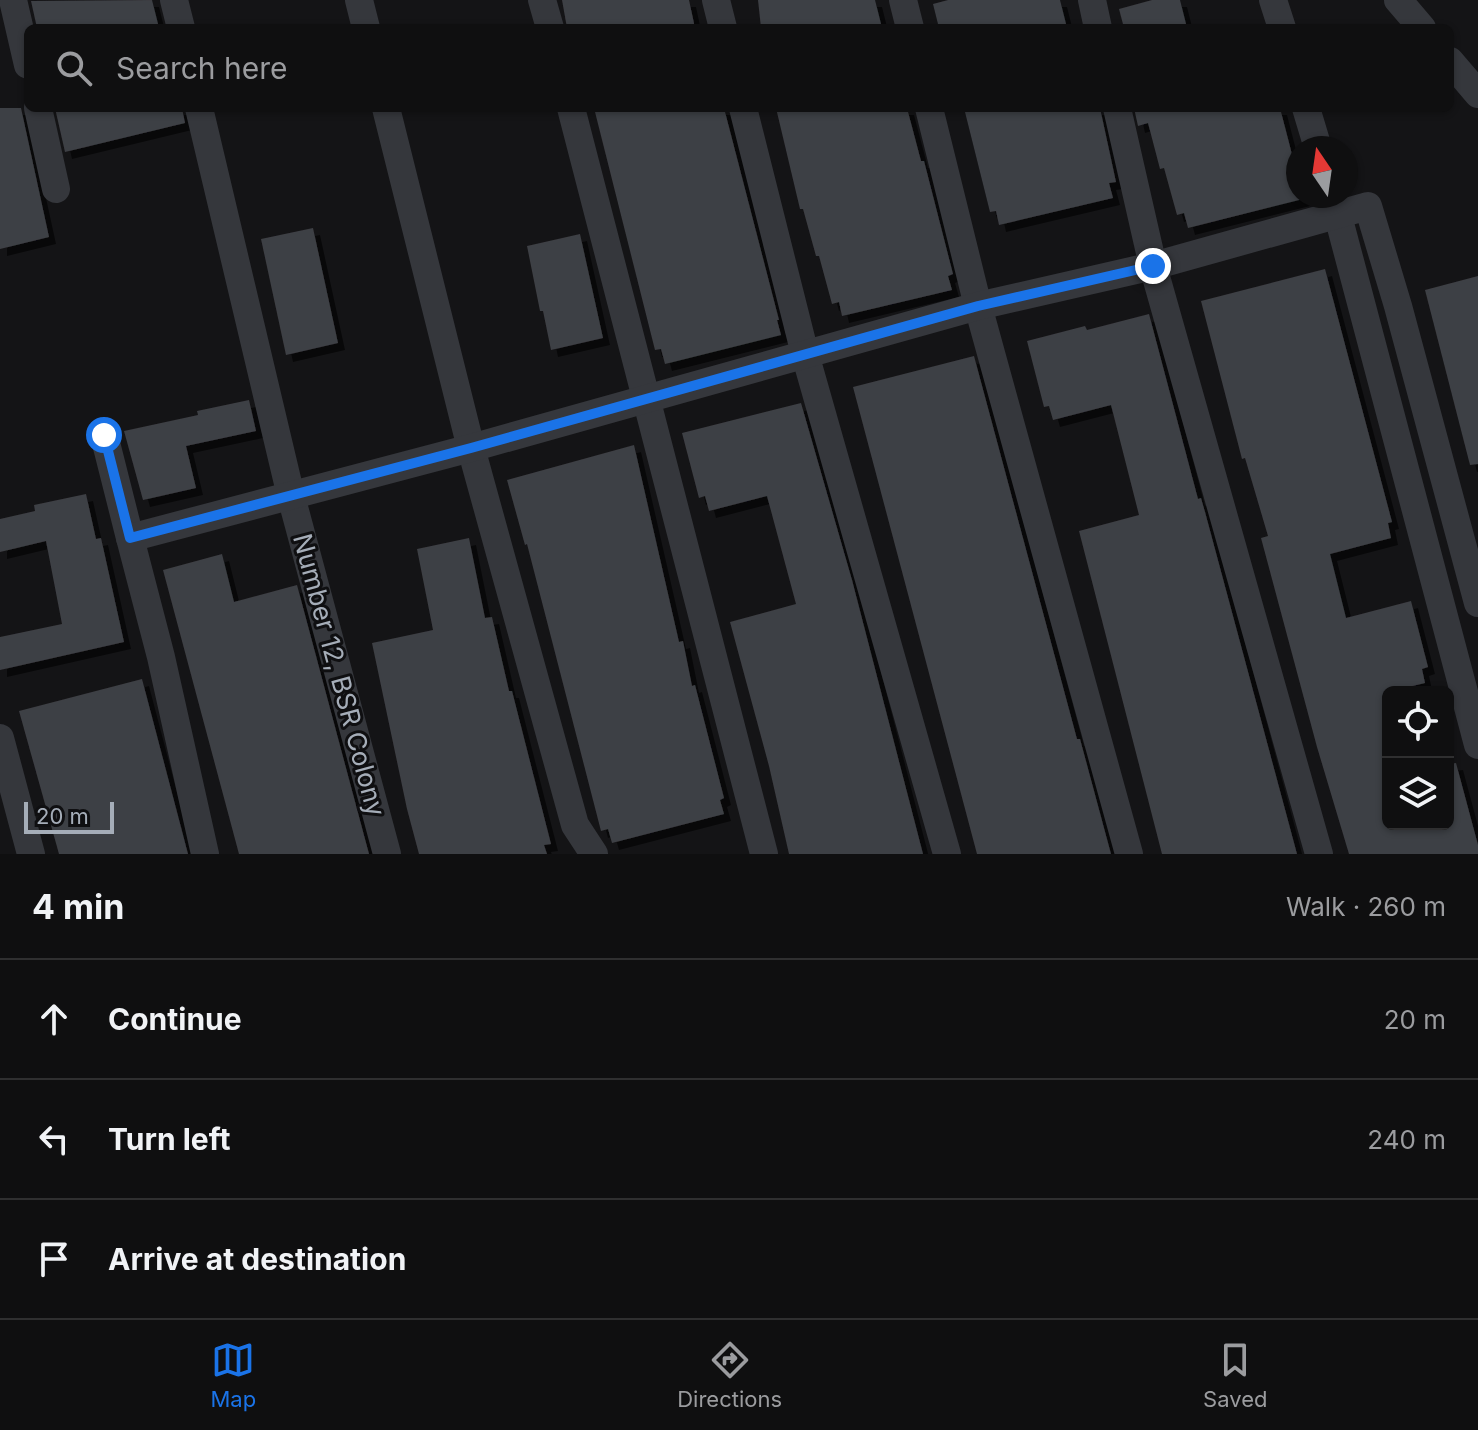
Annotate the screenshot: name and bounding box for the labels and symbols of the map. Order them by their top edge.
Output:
north arrow [1286,136,1358,208]
route end [1135,248,1171,284]
route start [86,417,122,453]
street label: Number 12, BSR Colony [287,530,392,819]
scale bar [24,798,114,834]

